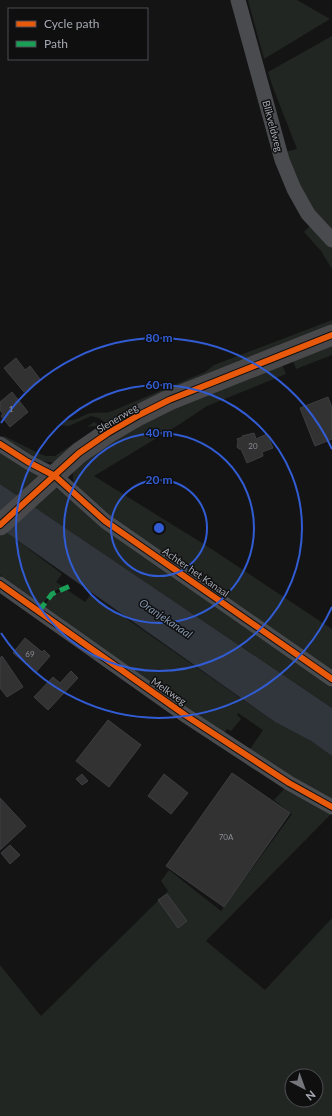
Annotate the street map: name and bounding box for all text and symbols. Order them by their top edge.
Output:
legend [8,8,148,60]
text: Cycle path [44,16,99,31]
text: Path [44,36,68,51]
street label: Blikveldweg [260,99,286,153]
text: 80 m [146,330,172,345]
text: 60 m [146,377,172,392]
street label: Slenerweg [94,401,140,435]
house number: 1 [9,404,14,414]
text: 40 m [146,425,172,440]
house number: 20 [248,441,258,451]
text: 20 m [146,472,172,487]
centre of rings [152,521,166,535]
street label: Achter het Kanaal [161,545,231,599]
water label: Oranjekanaal [137,596,195,641]
house number: 69 [25,649,35,659]
street label: Melkweg [149,675,189,707]
house number: 70A [219,832,234,842]
north arrow [284,1068,324,1108]
text: N [303,1088,318,1104]

